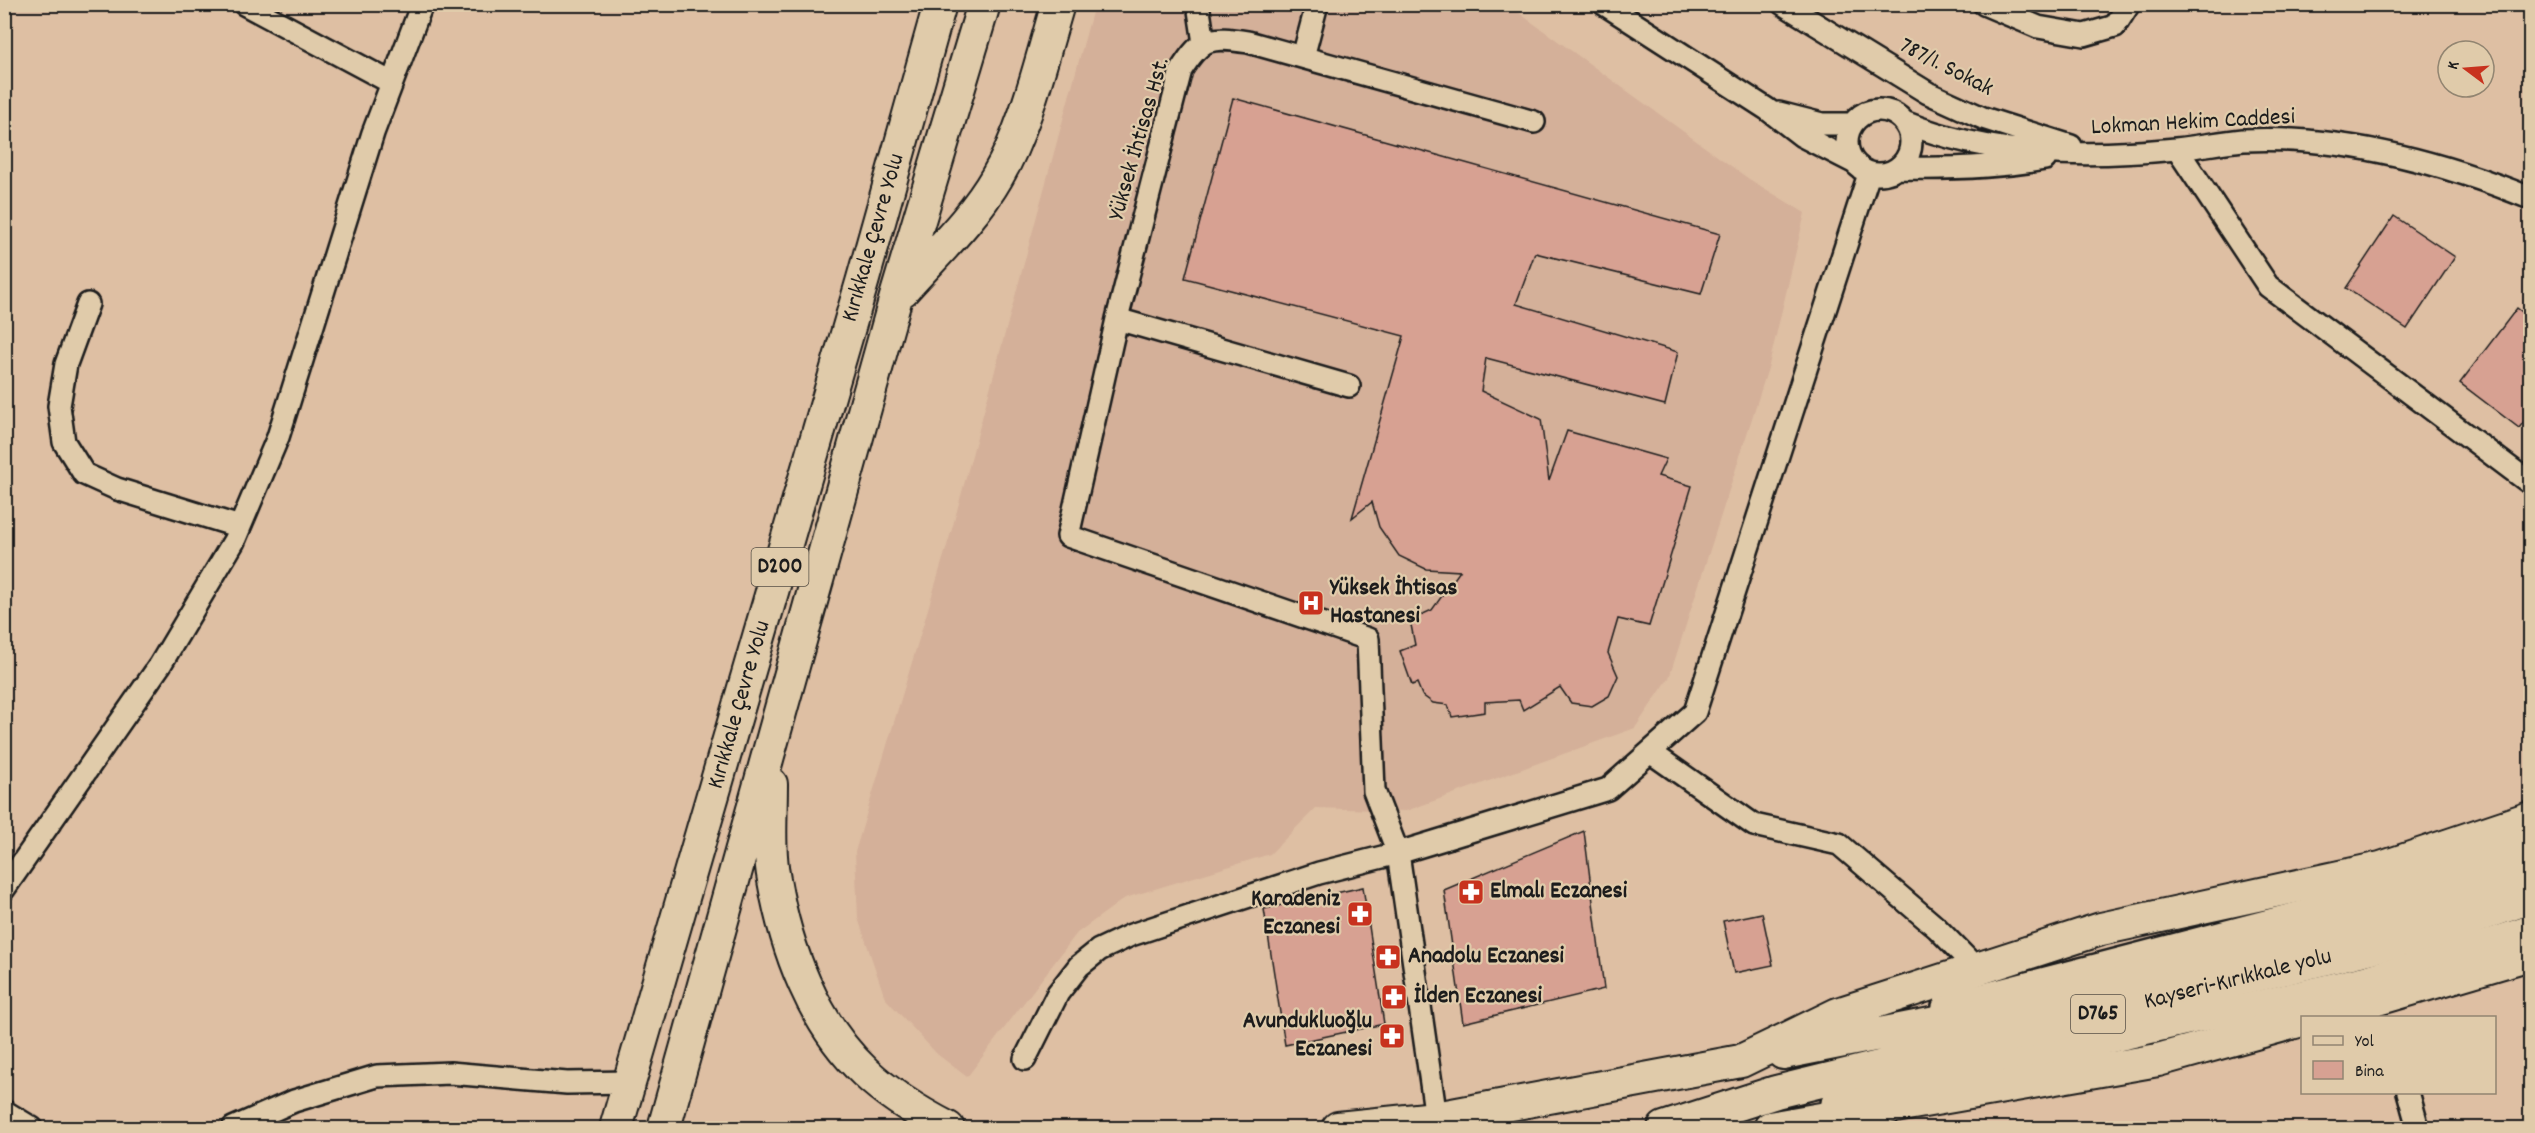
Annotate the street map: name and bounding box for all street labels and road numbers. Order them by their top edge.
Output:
street label: 787/1. Sokak [1893,30,1999,106]
street label: Yüksek İhtisas Hst. [1100,54,1180,224]
street label: Lokman Hekim Caddesi [2090,101,2296,145]
street label: Kırıkkale Çevre Yolu [834,150,914,326]
road number: D200 [752,548,808,586]
street label: Kırıkkale Çevre Yolu [700,617,780,793]
street label: Kayseri-Kırıkkale yolu [2141,940,2335,1020]
road number: D765 [2071,995,2125,1033]

